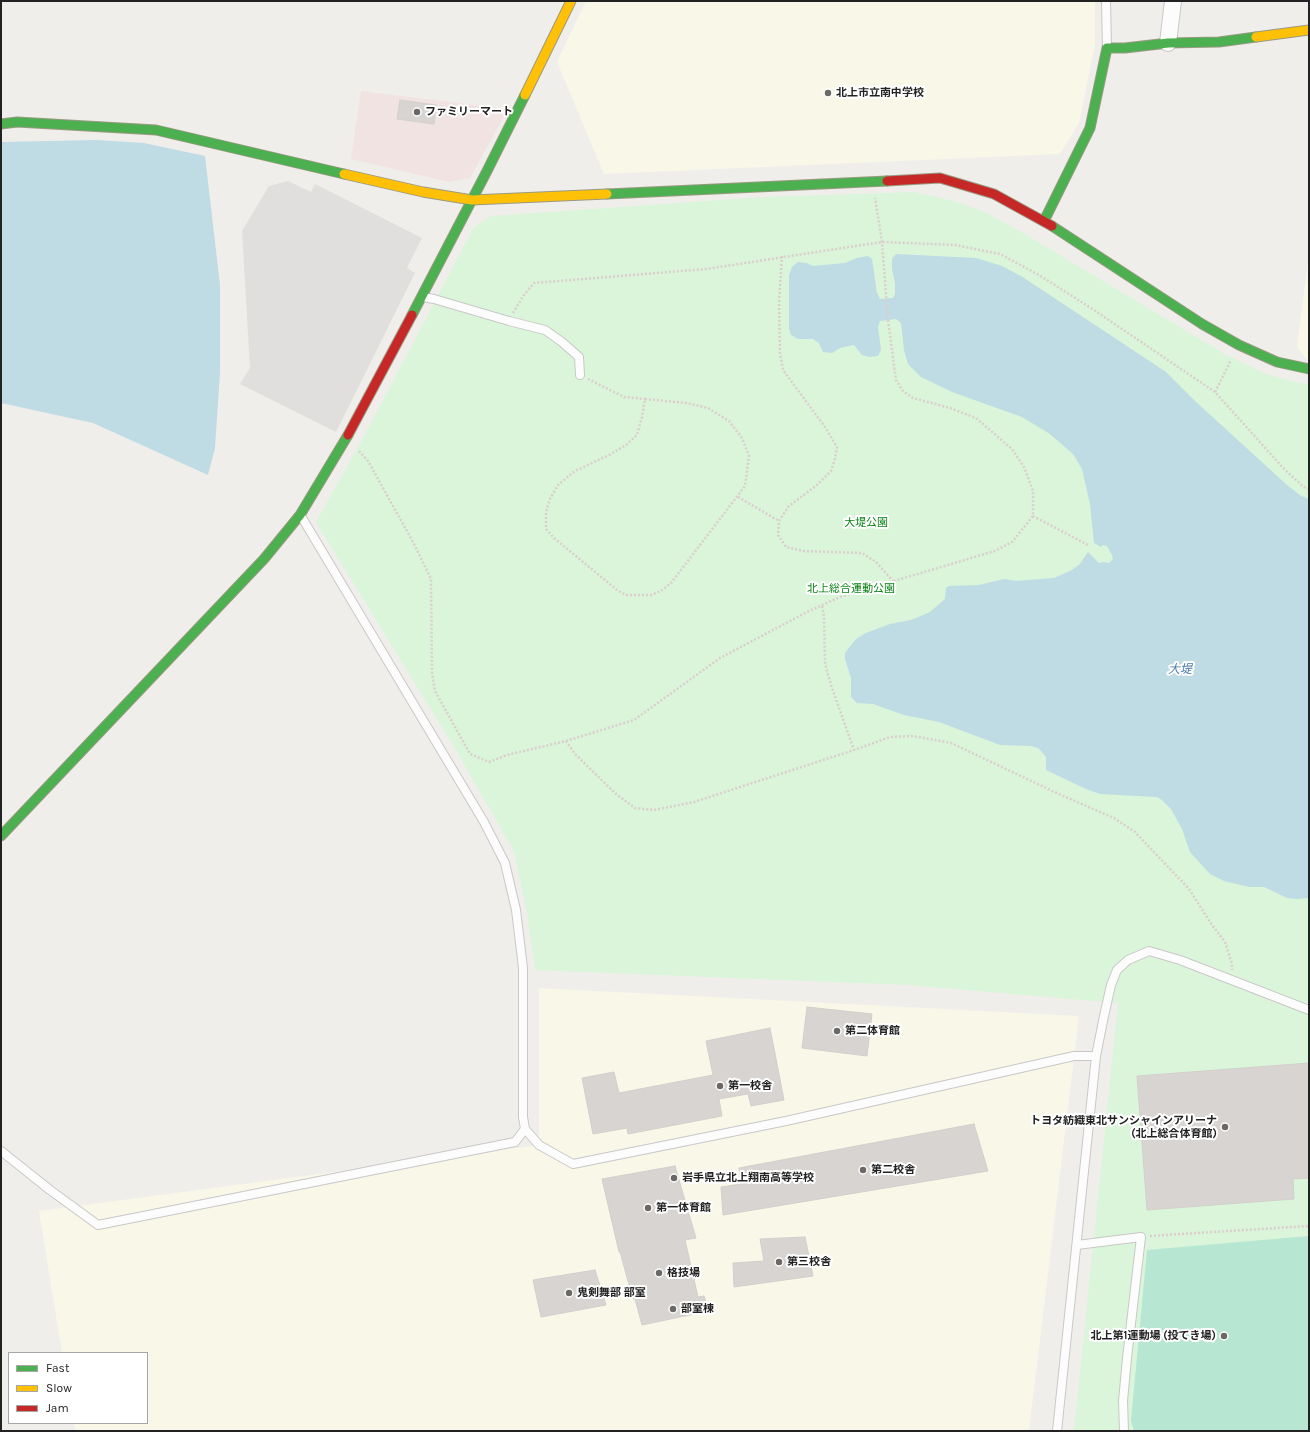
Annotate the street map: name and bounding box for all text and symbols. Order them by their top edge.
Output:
place label: 北上市立南中学校 [836,86,924,100]
marker: 北上市立南中学校 [823,88,833,98]
place label: ファミリーマート [425,105,513,119]
marker: ファミリーマート [412,107,422,117]
park label: 大堤公園 [844,516,888,530]
park label: 北上総合運動公園 [807,582,895,596]
water label: 大堤 [1168,663,1192,677]
place label: 第二体育館 [845,1024,900,1038]
marker: 第二体育館 [832,1026,842,1036]
place label: 第一校舎 [728,1079,772,1093]
marker: 第一校舎 [715,1081,725,1091]
place label: トヨタ紡織東北サンシャインアリーナ (北上総合体育館) [1030,1114,1217,1140]
marker: トヨタ紡織東北サンシャインアリーナ (北上総合体育館) [1220,1122,1230,1132]
place label: 第二校舎 [871,1163,915,1177]
marker: 第二校舎 [858,1165,868,1175]
place label: 岩手県立北上翔南高等学校 [682,1171,814,1185]
marker: 岩手県立北上翔南高等学校 [669,1173,679,1183]
place label: 第一体育館 [656,1201,711,1215]
marker: 第一体育館 [643,1203,653,1213]
place label: 第三校舎 [787,1255,831,1269]
marker: 第三校舎 [774,1257,784,1267]
place label: 格技場 [667,1266,700,1280]
marker: 格技場 [654,1268,664,1278]
place label: 鬼剣舞部 部室 [577,1286,646,1300]
marker: 鬼剣舞部 部室 [564,1288,574,1298]
place label: 部室棟 [681,1302,714,1316]
marker: 部室棟 [668,1304,678,1314]
place label: 北上第1運動場 (投てき場) [1091,1329,1216,1343]
marker: 北上第1運動場 (投てき場) [1219,1331,1229,1341]
legend [8,1352,148,1424]
text: Fast [46,1361,69,1375]
text: Slow [46,1381,72,1395]
text: Jam [46,1401,69,1415]

